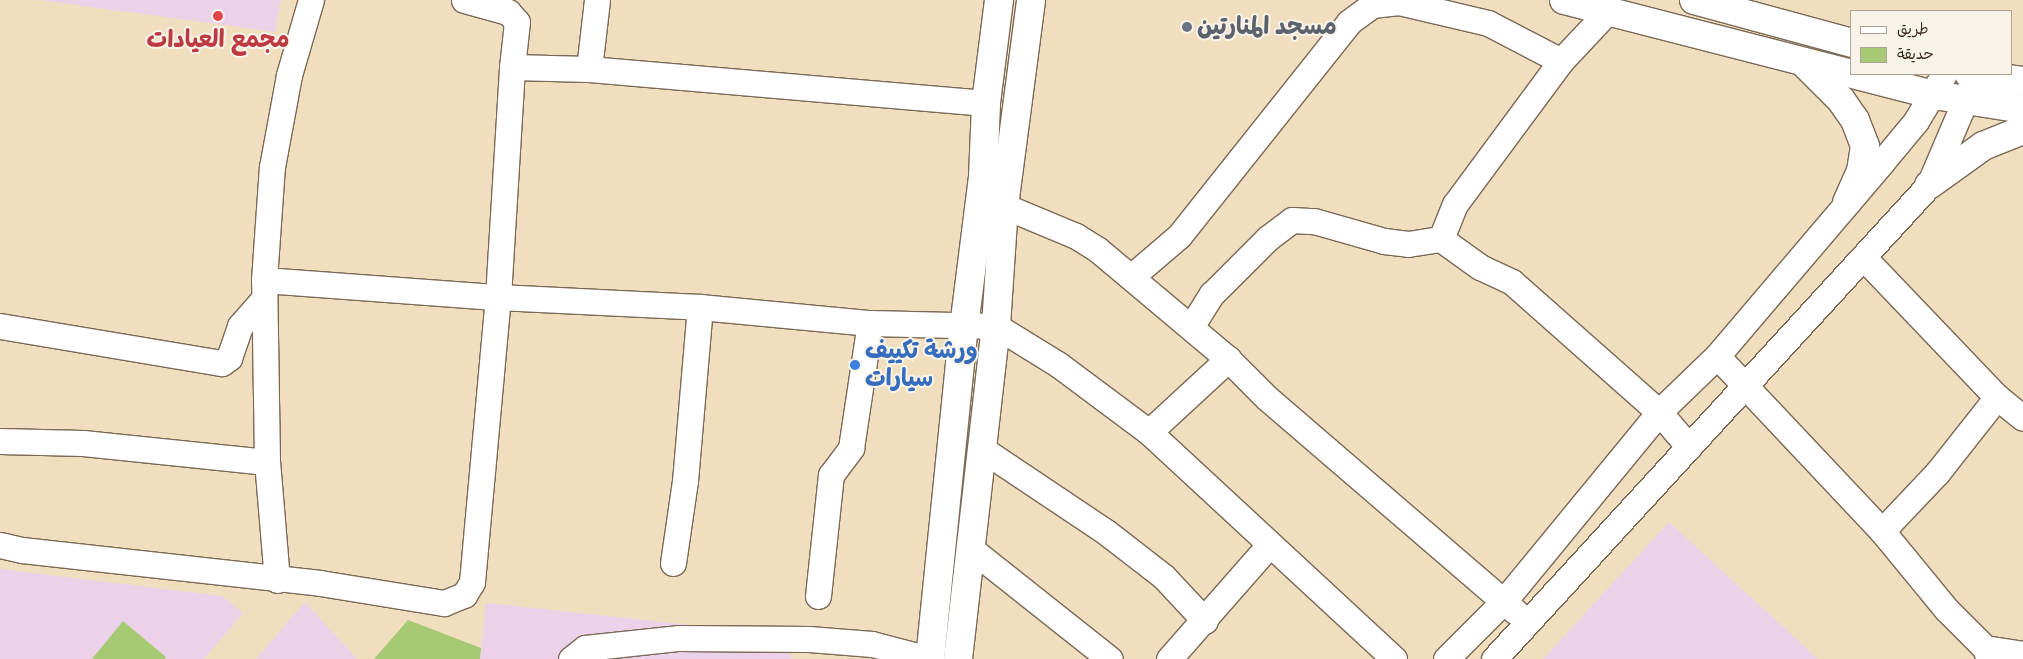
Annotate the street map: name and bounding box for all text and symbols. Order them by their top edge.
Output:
marker: مجمع العيادات [211,9,225,23]
legend [1850,10,2013,75]
place label: مسجد المنارتين [1197,13,1337,41]
text: طريق [1897,20,1929,39]
marker: مسجد المنارتين [1181,21,1193,33]
place label: مجمع العيادات [147,26,289,54]
text: حديقة [1897,45,1934,64]
place label: ورشة تكييف سيارات [865,337,978,393]
marker: ورشة تكييف سيارات [849,359,861,371]

